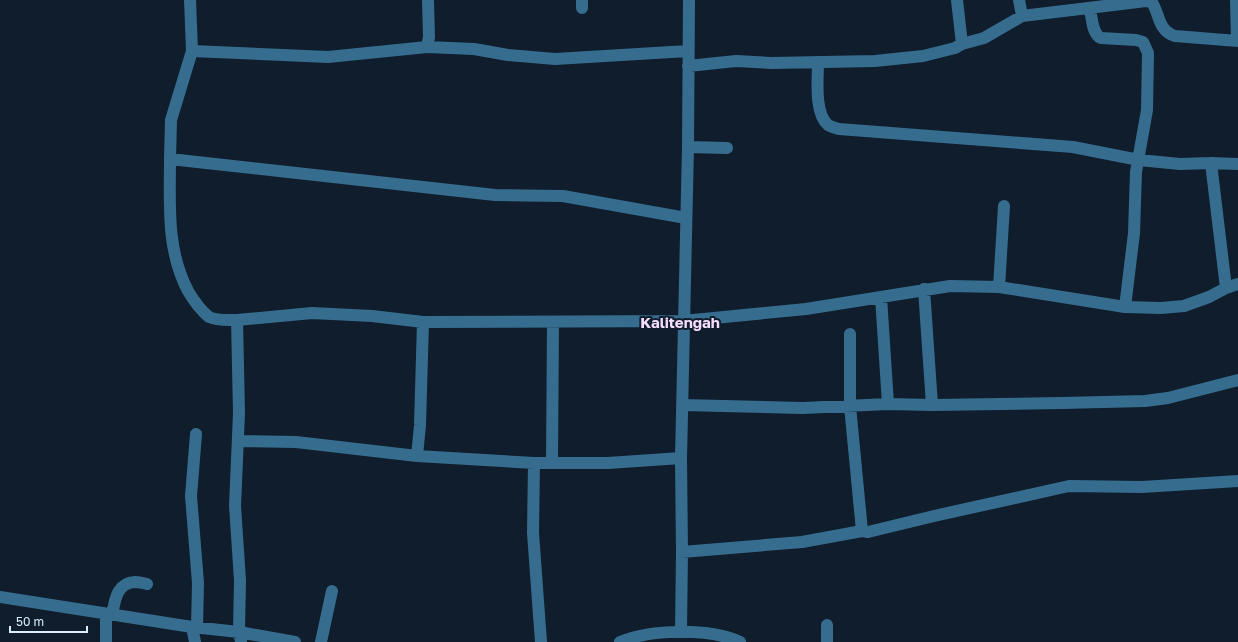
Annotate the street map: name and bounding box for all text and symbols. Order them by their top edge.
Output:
district label: Kalitengah [640,313,720,331]
scale bar [10,608,87,634]
text: 50 m [16,614,44,629]

